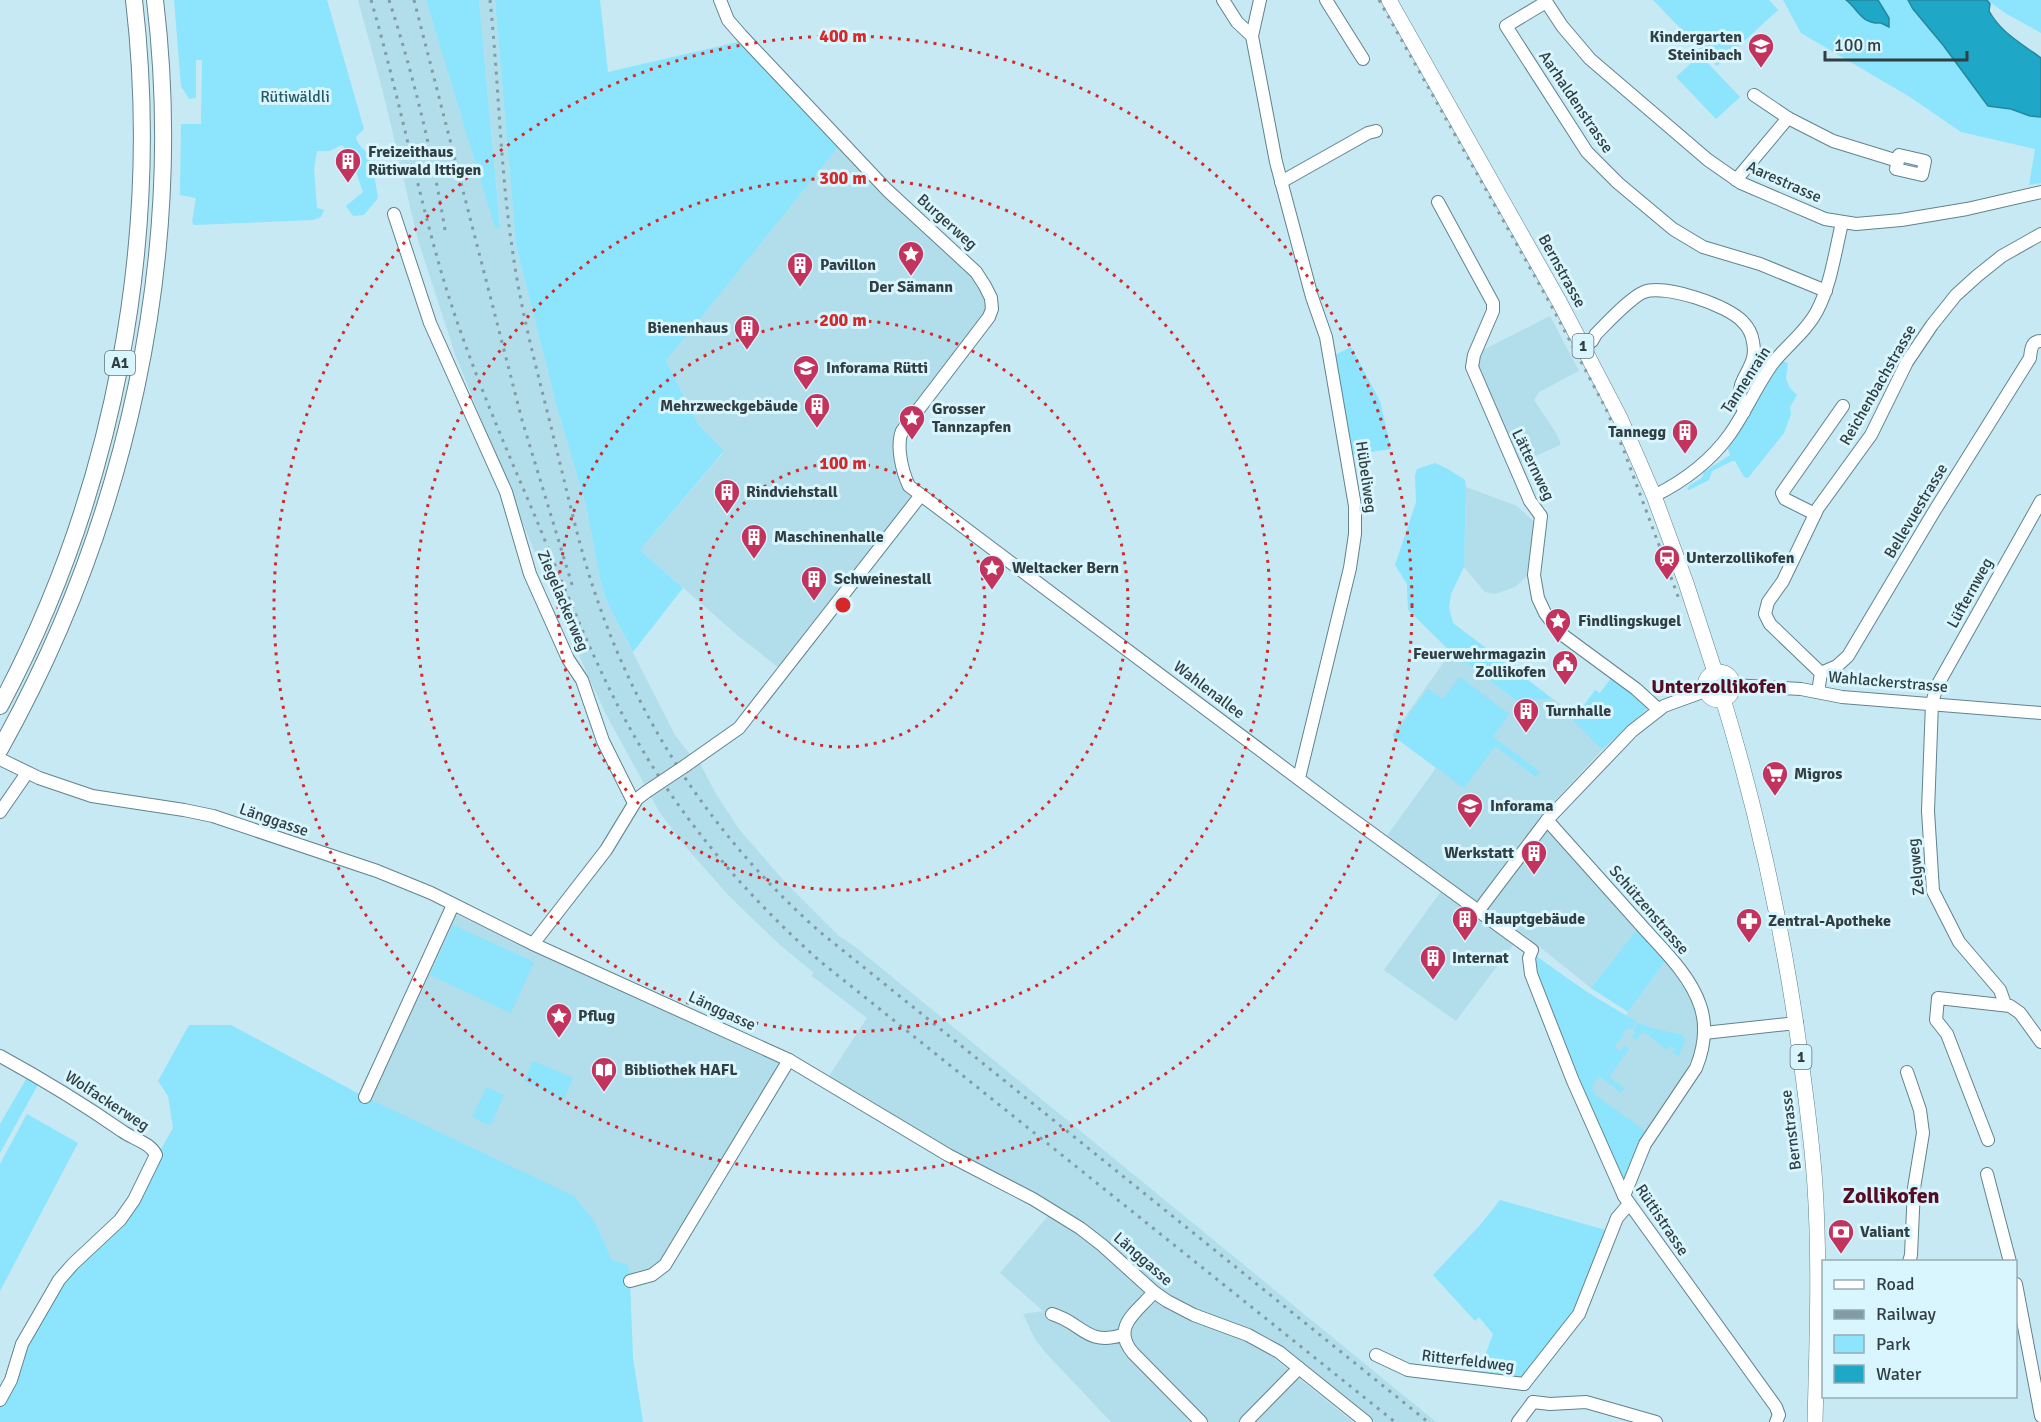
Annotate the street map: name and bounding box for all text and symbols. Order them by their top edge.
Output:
scale bar [1825,24,1968,62]
text: 400 m [819,25,867,47]
place label: Kindergarten Steinibach [1650,27,1742,65]
school or university icon: Kindergarten Steinibach [1746,31,1776,69]
text: 100 m [1834,34,1881,56]
street label: Aarhaldenstrasse [1534,47,1618,157]
park label: Rütiwäldli [260,87,330,107]
place label: Freizeithaus Rütiwald Ittigen [368,142,482,180]
building icon: Freizeithaus Rütiwald Ittigen [333,146,363,184]
street label: Aarestrasse [1743,157,1825,207]
text: 300 m [819,167,867,189]
street label: Burgerweg [913,190,981,254]
street label: Bernstrasse [1534,231,1590,311]
place icon: Der Sämann [896,239,926,277]
building icon: Pavillon [785,250,815,288]
place label: Pavillon [820,255,876,275]
place label: Der Sämann [869,277,953,297]
text: 200 m [819,309,867,331]
building icon: Bienenhaus [732,313,762,351]
place label: Bienenhaus [647,318,728,338]
street label: Reichenbachstrasse [1835,321,1921,449]
road number: 1 [1572,334,1594,358]
street label: Tannenrain [1717,343,1775,417]
road number: A1 [105,351,135,375]
school or university icon: Inforama Rütti [791,353,821,391]
place label: Inforama Rütti [826,358,928,378]
building icon: Mehrzweckgebäude [802,391,832,429]
place label: Mehrzweckgebäude [660,396,798,416]
place label: Grosser Tannzapfen [932,399,1011,437]
place icon: Grosser Tannzapfen [897,403,927,441]
building icon: Tannegg [1670,417,1700,455]
place label: Tannegg [1608,422,1666,442]
street label: Lätternweg [1507,426,1559,504]
street label: Hübeliweg [1351,440,1381,514]
text: 100 m [819,452,867,474]
street label: Bellevuestrasse [1880,460,1952,562]
building icon: Rindviehstall [712,477,742,515]
place label: Rindviehstall [746,482,838,502]
building icon: Maschinenhalle [739,522,769,560]
place label: Maschinenhalle [774,527,884,547]
station icon: Unterzollikofen [1652,543,1682,581]
street label: Ziegelackerweg [533,547,593,655]
place label: Unterzollikofen [1686,548,1795,568]
place icon: Weltacker Bern [977,553,1007,591]
street label: Lüfternweg [1943,554,1997,632]
place label: Weltacker Bern [1012,558,1119,578]
building icon: Schweinestall [799,564,829,602]
place label: Schweinestall [834,569,932,589]
centre of rings [833,595,853,615]
place icon: Findlingskugel [1543,606,1573,644]
place label: Findlingskugel [1578,611,1681,631]
place label: Feuerwehrmagazin Zollikofen [1413,644,1546,682]
public building icon: Feuerwehrmagazin Zollikofen [1550,648,1580,686]
street label: Wahlenallee [1169,657,1249,723]
street label: Wahlackerstrasse [1827,667,1949,697]
district label: Unterzollikofen [1651,674,1787,699]
building icon: Turnhalle [1511,696,1541,734]
place label: Turnhalle [1546,701,1611,721]
supermarket icon: Migros [1760,759,1790,797]
place label: Migros [1794,764,1842,784]
school or university icon: Inforama [1455,791,1485,829]
place label: Inforama [1490,796,1553,816]
street label: Länggasse [237,799,311,841]
street label: Zelgweg [1903,837,1929,897]
building icon: Werkstatt [1519,838,1549,876]
place label: Werkstatt [1444,843,1514,863]
street label: Schützenstrasse [1605,861,1693,959]
building icon: Hauptgebäude [1450,904,1480,942]
pharmacy icon: Zentral-Apotheke [1734,906,1764,944]
place label: Hauptgebäude [1484,909,1585,929]
place label: Zentral-Apotheke [1768,911,1891,931]
building icon: Internat [1418,943,1448,981]
place label: Internat [1452,948,1509,968]
street label: Länggasse [685,987,759,1035]
place icon: Pflug [544,1001,574,1039]
place label: Pflug [578,1006,616,1026]
road number: 1 [1790,1045,1812,1069]
library icon: Bibliothek HAFL [589,1055,619,1093]
place label: Bibliothek HAFL [624,1060,738,1080]
street label: Wolfackerweg [61,1066,153,1136]
street label: Bernstrasse [1776,1089,1806,1171]
street label: Rüttistrasse [1631,1180,1693,1260]
district label: Zollikofen [1842,1182,1940,1209]
bank icon: Valiant [1826,1217,1856,1255]
place label: Valiant [1860,1222,1910,1242]
street label: Länggasse [1109,1228,1177,1290]
legend [1822,1260,2017,1398]
text: Road [1876,1273,1915,1295]
text: Railway [1876,1303,1937,1325]
text: Park [1876,1333,1911,1355]
street label: Ritterfeldweg [1420,1345,1516,1377]
text: Water [1876,1363,1922,1385]

